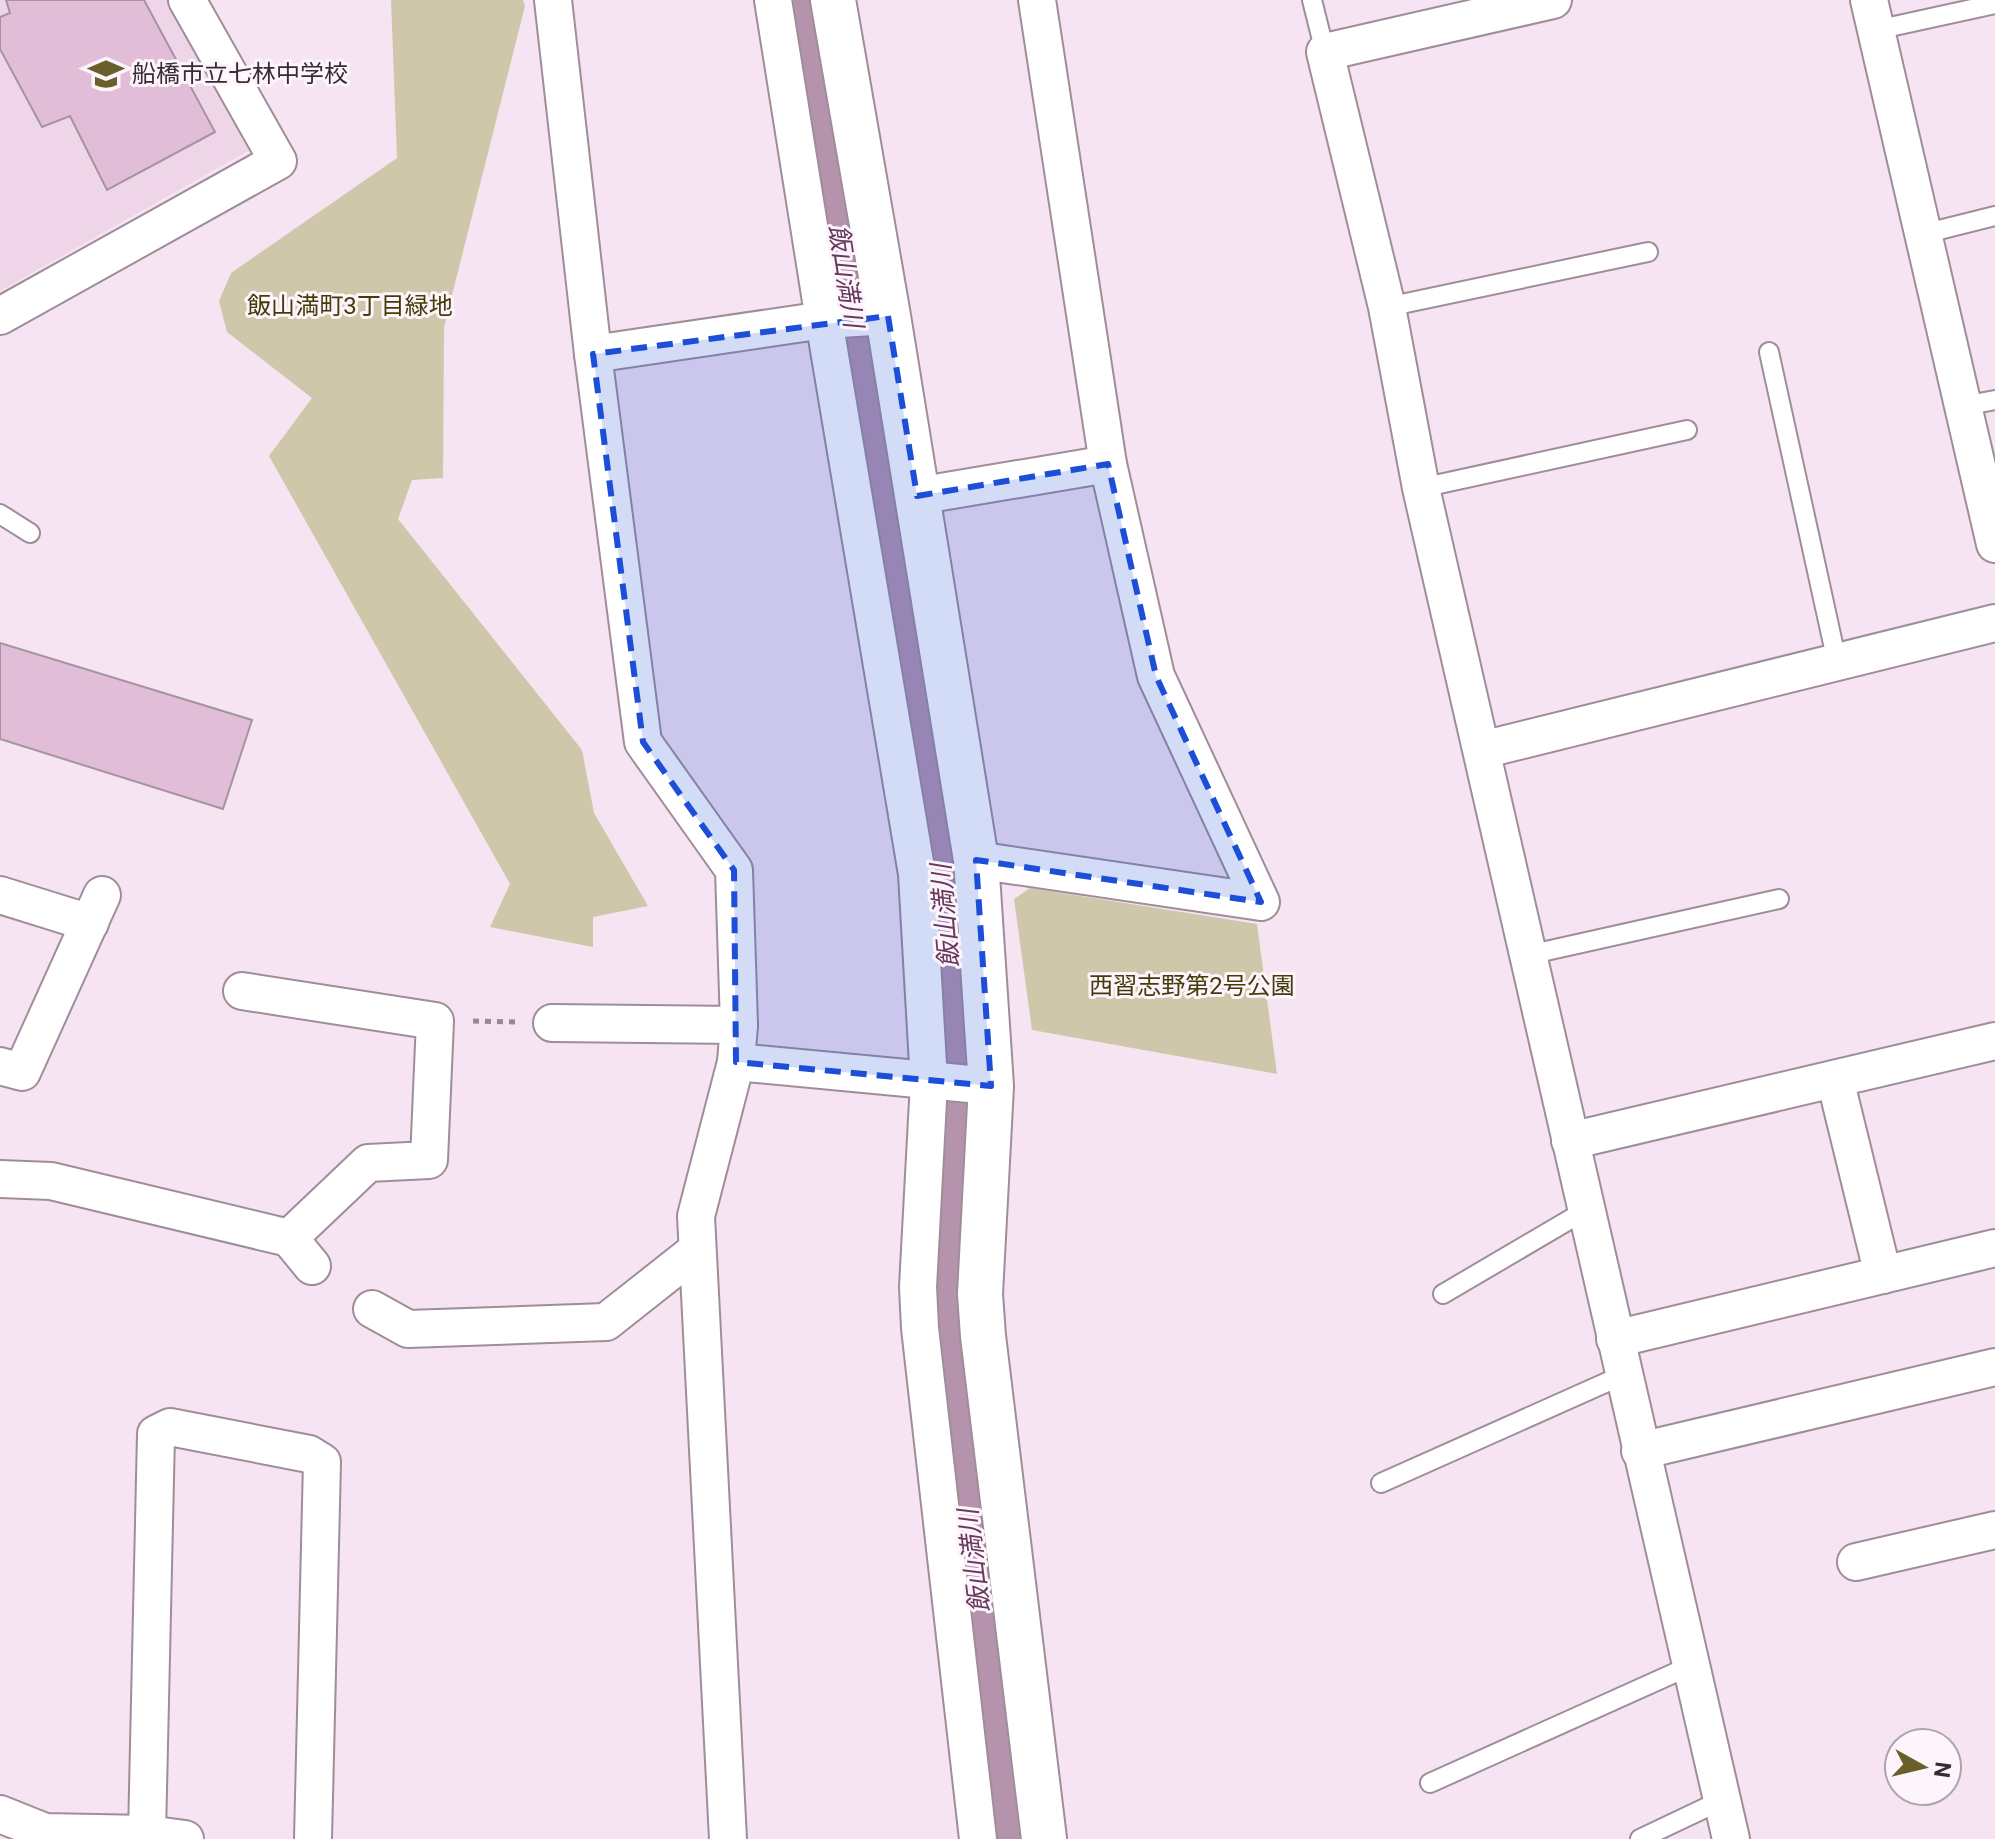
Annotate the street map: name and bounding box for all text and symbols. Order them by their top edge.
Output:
school or university icon: 船橋市立七林中学校 [87,55,125,93]
place label: 船橋市立七林中学校 [132,60,348,88]
water label: 飯山満川 [823,222,869,333]
park label: 飯山満町3丁目緑地 [247,292,453,320]
water label: 飯山満川 [925,860,964,969]
park label: 西習志野第2号公園 [1089,972,1295,1000]
water label: 飯山満川 [952,1505,995,1614]
north arrow [1883,1727,1963,1807]
text: N [1929,1760,1956,1779]

